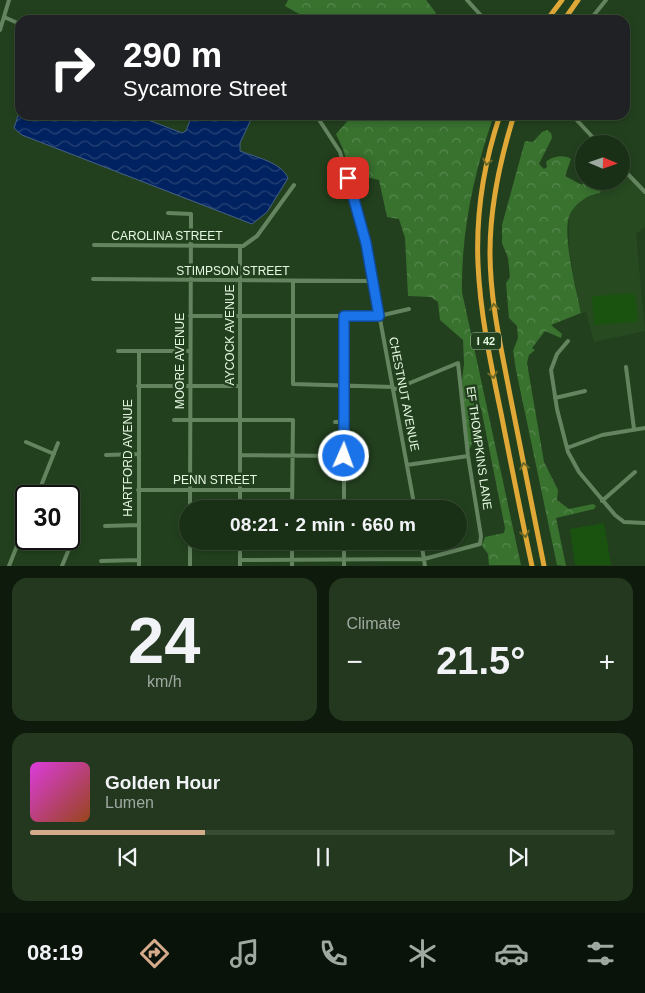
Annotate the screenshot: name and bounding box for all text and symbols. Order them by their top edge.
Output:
icon: right [40,35,105,100]
text: 290 m [123,35,222,74]
text: Sycamore Street [123,76,287,101]
north arrow [575,135,630,190]
map controls [575,135,630,190]
pin [327,157,369,199]
one-way arrow [482,157,493,166]
icon: arrive [334,164,362,192]
street label: CAROLINA STREET [111,229,223,243]
street label: STIMPSON STREET [176,264,290,278]
street label: AYCOCK AVENUE [223,285,237,385]
one-way arrow [489,302,500,310]
street label: MOORE AVENUE [173,313,187,409]
road number: I 42 [471,332,501,350]
street label: CHESTNUT AVENUE [386,336,422,452]
one-way arrow [487,370,498,379]
street label: EF THOMPKINS LANE [463,385,495,511]
street label: HARTFORD AVENUE [121,399,135,517]
position arrow [317,429,369,481]
one-way arrow [519,462,530,471]
street label: PENN STREET [173,473,258,487]
speed limit sign: 30 [15,485,80,550]
text: 08:21 · 2 min · 660 m [230,514,416,535]
one-way arrow [519,530,530,539]
text: 24 [128,604,200,677]
text: Climate [347,615,401,632]
text: 21.5° [436,640,525,682]
text: − [347,646,363,677]
text: + [599,646,615,677]
text: km/h [147,673,182,690]
text: Golden Hour [105,772,220,793]
text: Lumen [105,794,154,811]
icon: previous [114,843,142,871]
icon: pause [309,843,337,871]
icon: next [504,843,532,871]
icon: directions [137,936,172,971]
icon: music [227,936,262,971]
icon: phone [316,936,351,971]
icon: climate [405,936,440,971]
icon: car [494,936,529,971]
icon: filters [583,936,618,971]
text: 08:19 [27,940,83,965]

